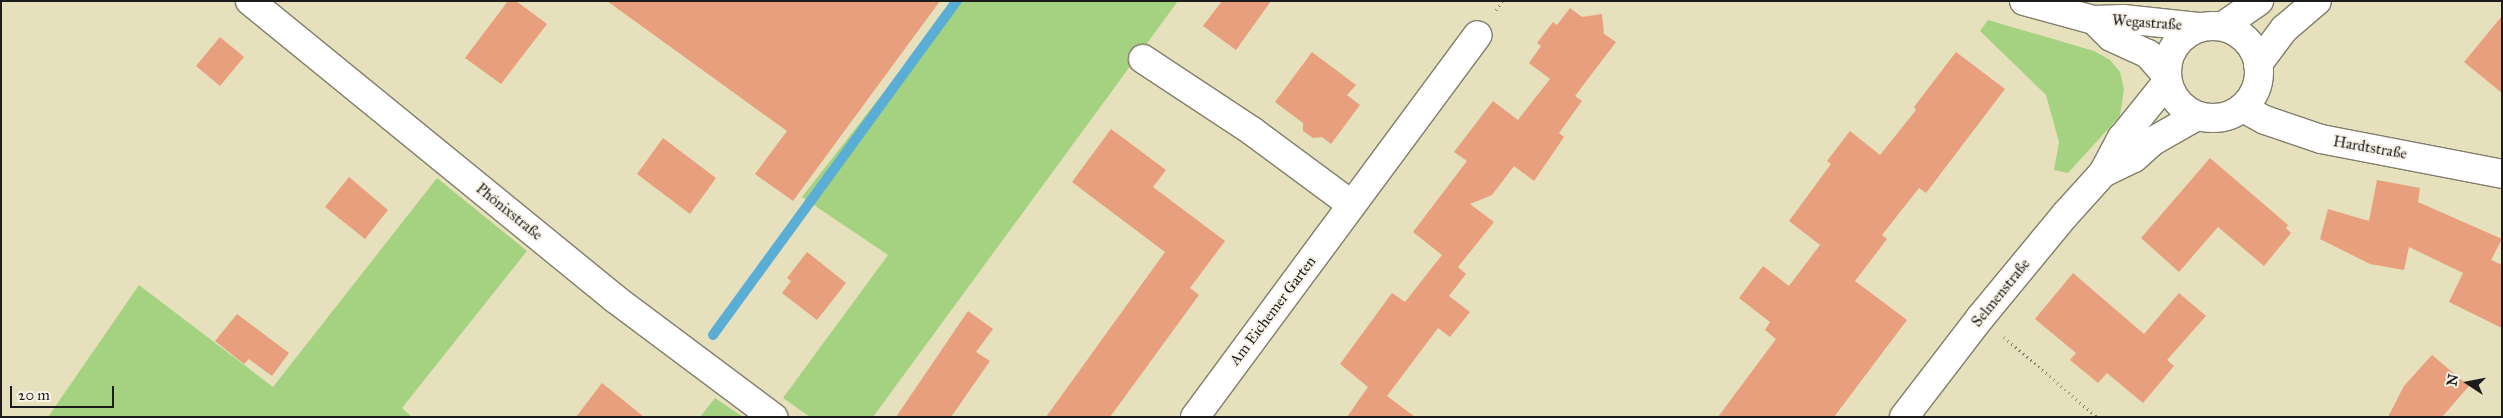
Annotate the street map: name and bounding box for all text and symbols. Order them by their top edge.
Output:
street label: Wegastraße [2111,12,2183,34]
street label: Hardtstraße [2332,133,2408,163]
street label: Phönixstraße [472,180,546,244]
street label: Am Eichemer Garten [1226,253,1320,369]
street label: Selmenstraße [1968,255,2034,331]
north arrow [2443,358,2493,408]
text: N [2443,373,2462,387]
scale bar [12,376,116,408]
text: 20 m [18,386,50,404]

